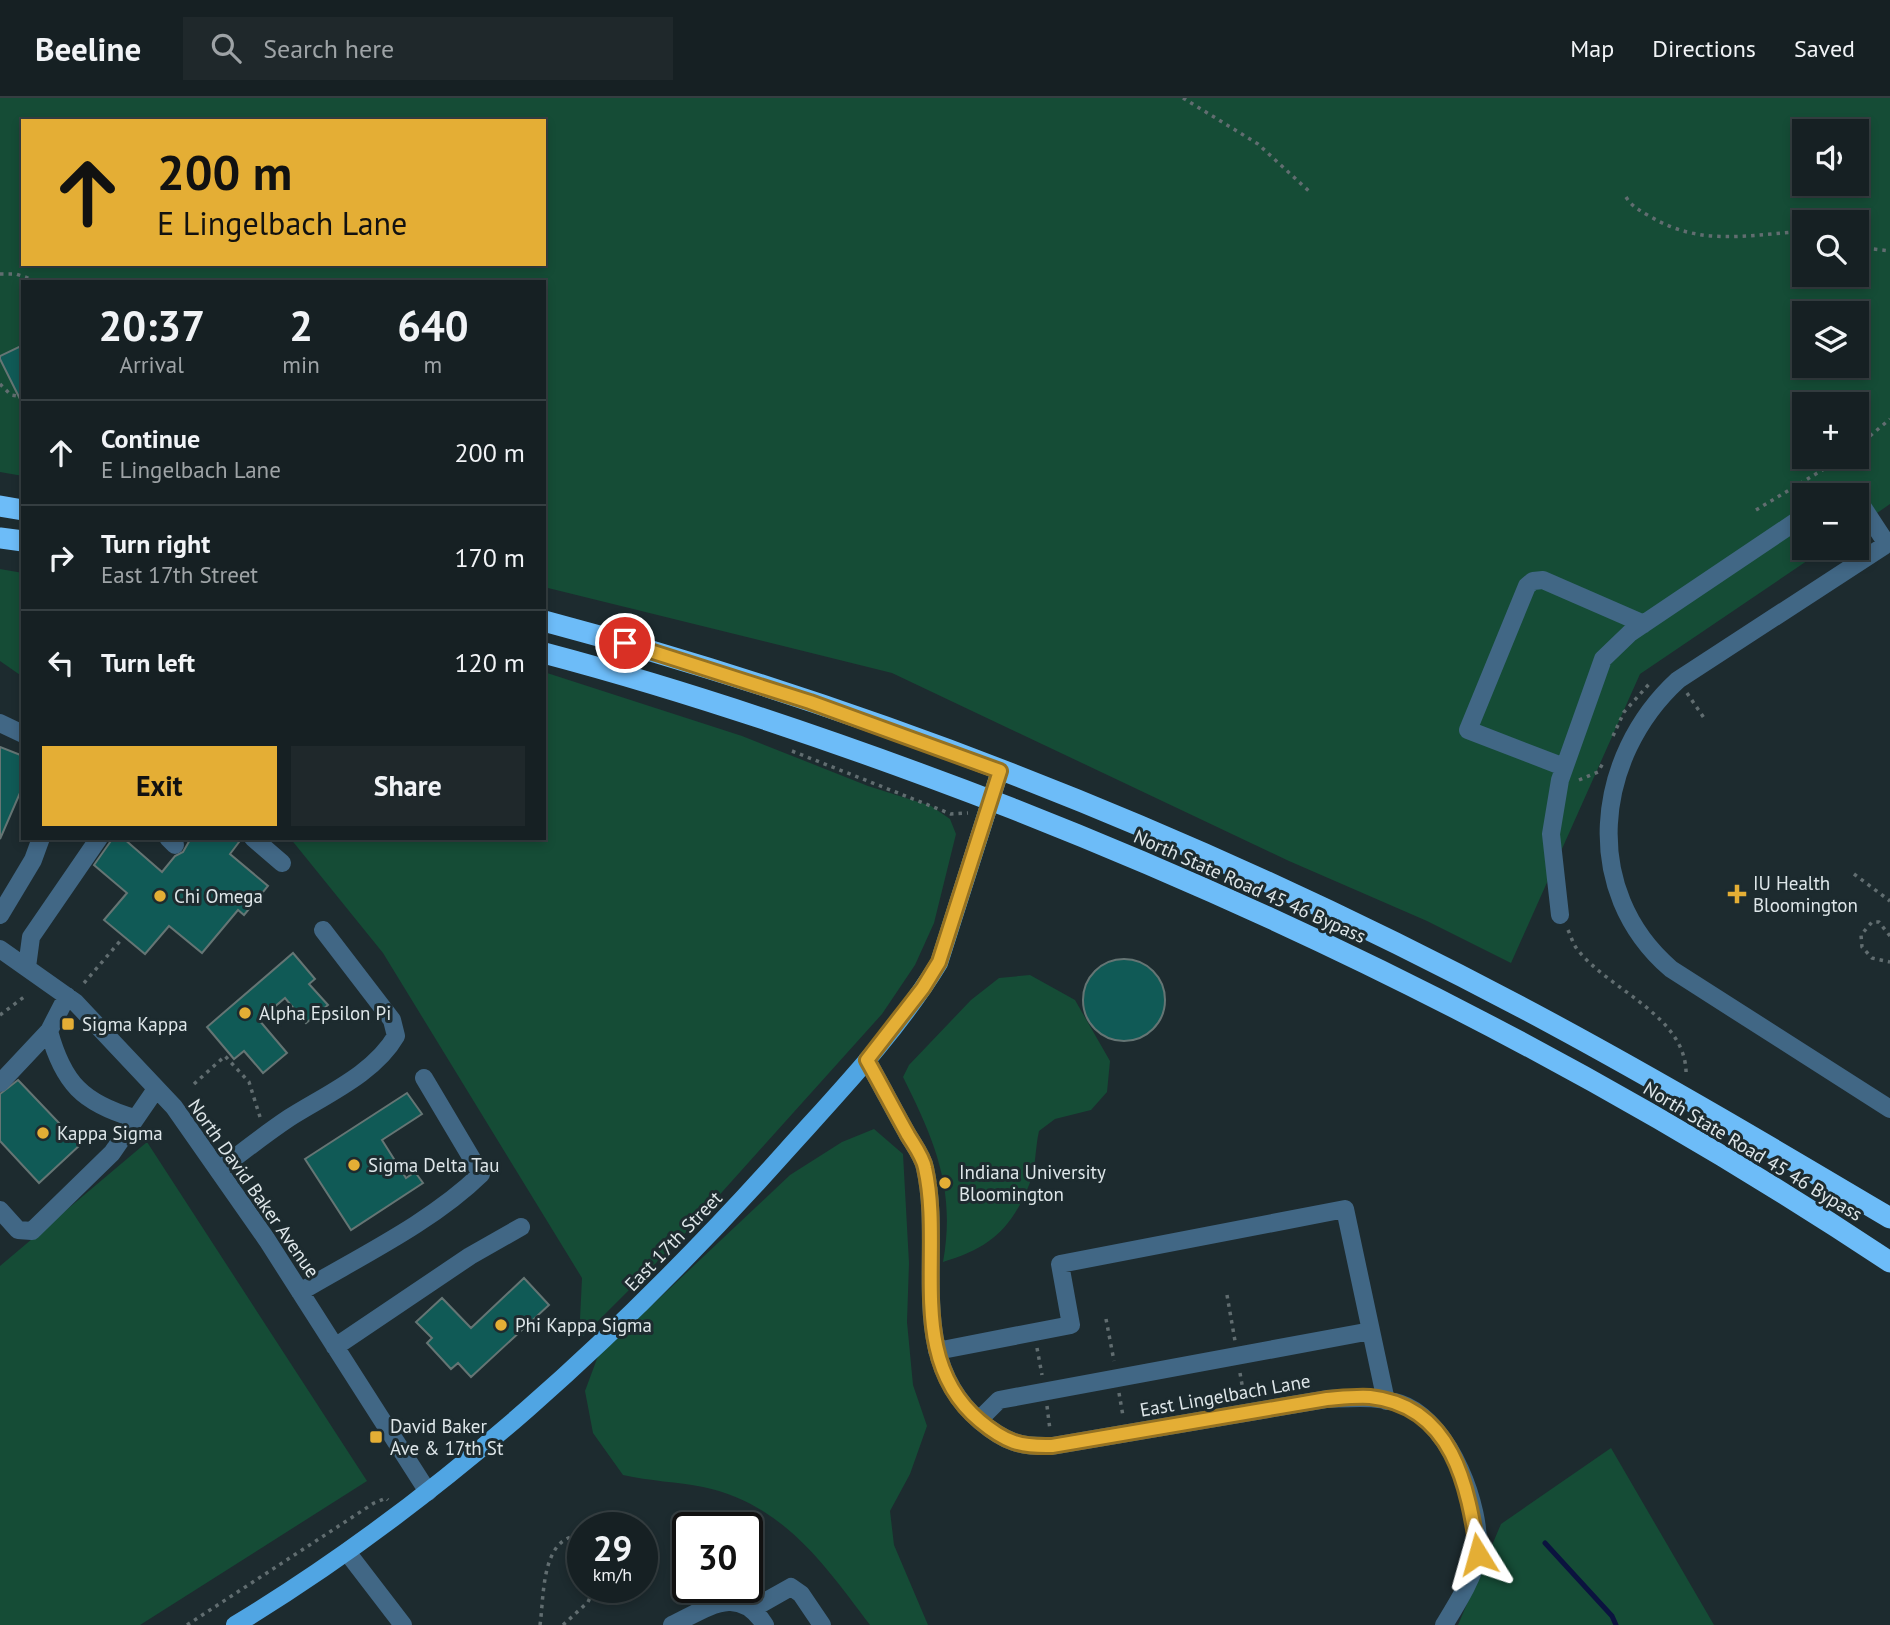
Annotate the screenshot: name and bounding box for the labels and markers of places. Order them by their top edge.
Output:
pin [595,613,655,673]
place label: IU Health Bloomington [1753,871,1858,917]
place label: Chi Omega [174,884,263,908]
marker: IU Health Bloomington [1727,884,1747,904]
marker: Chi Omega [152,888,168,904]
place label: Alpha Epsilon Pi [259,1001,391,1025]
marker: Alpha Epsilon Pi [237,1005,253,1021]
place label: Sigma Kappa [82,1012,188,1036]
marker: Sigma Kappa [60,1016,76,1032]
place label: Kappa Sigma [57,1121,163,1145]
marker: Kappa Sigma [35,1125,51,1141]
place label: Sigma Delta Tau [368,1153,500,1177]
marker: Sigma Delta Tau [346,1157,362,1173]
place label: Indiana University Bloomington [959,1160,1106,1206]
marker: Indiana University Bloomington [937,1175,953,1191]
place label: Phi Kappa Sigma [515,1313,652,1337]
marker: Phi Kappa Sigma [493,1317,509,1333]
place label: David Baker Ave & 17th St [390,1414,504,1460]
marker: David Baker Ave & 17th St [368,1429,384,1445]

